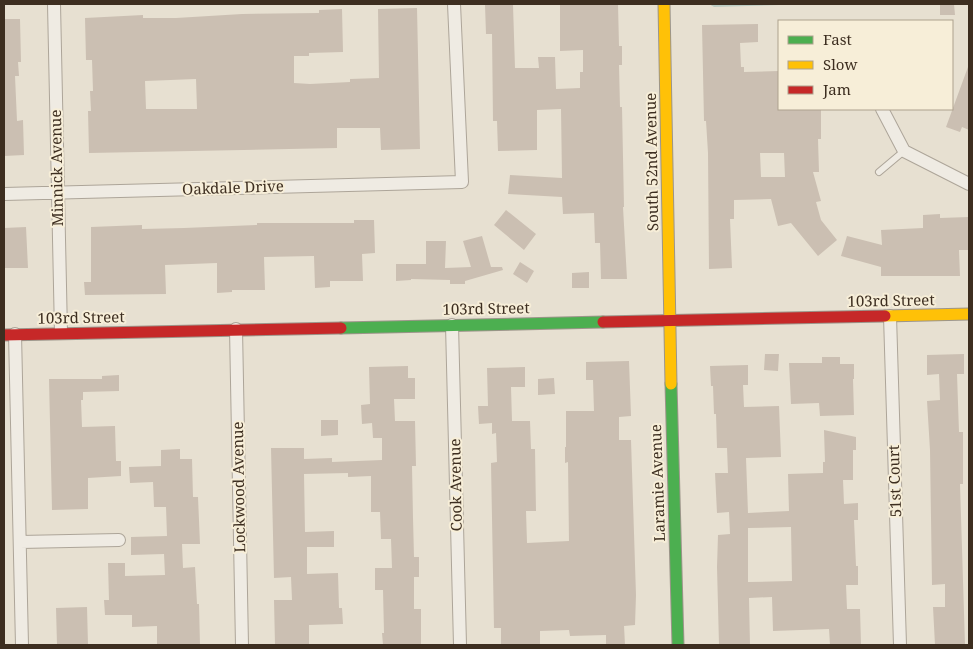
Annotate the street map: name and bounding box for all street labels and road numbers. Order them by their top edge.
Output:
street label: South 52nd Avenue [640,93,662,231]
street label: Minnick Avenue [45,110,67,227]
street label: Oakdale Drive [182,175,284,199]
street label: 103rd Street [847,289,935,311]
street label: 103rd Street [442,297,530,319]
street label: 103rd Street [37,306,125,328]
street label: Lockwood Avenue [227,421,249,553]
street label: Laramie Avenue [645,424,669,542]
street label: Cook Avenue [444,438,466,532]
street label: 51st Court [883,444,905,518]

